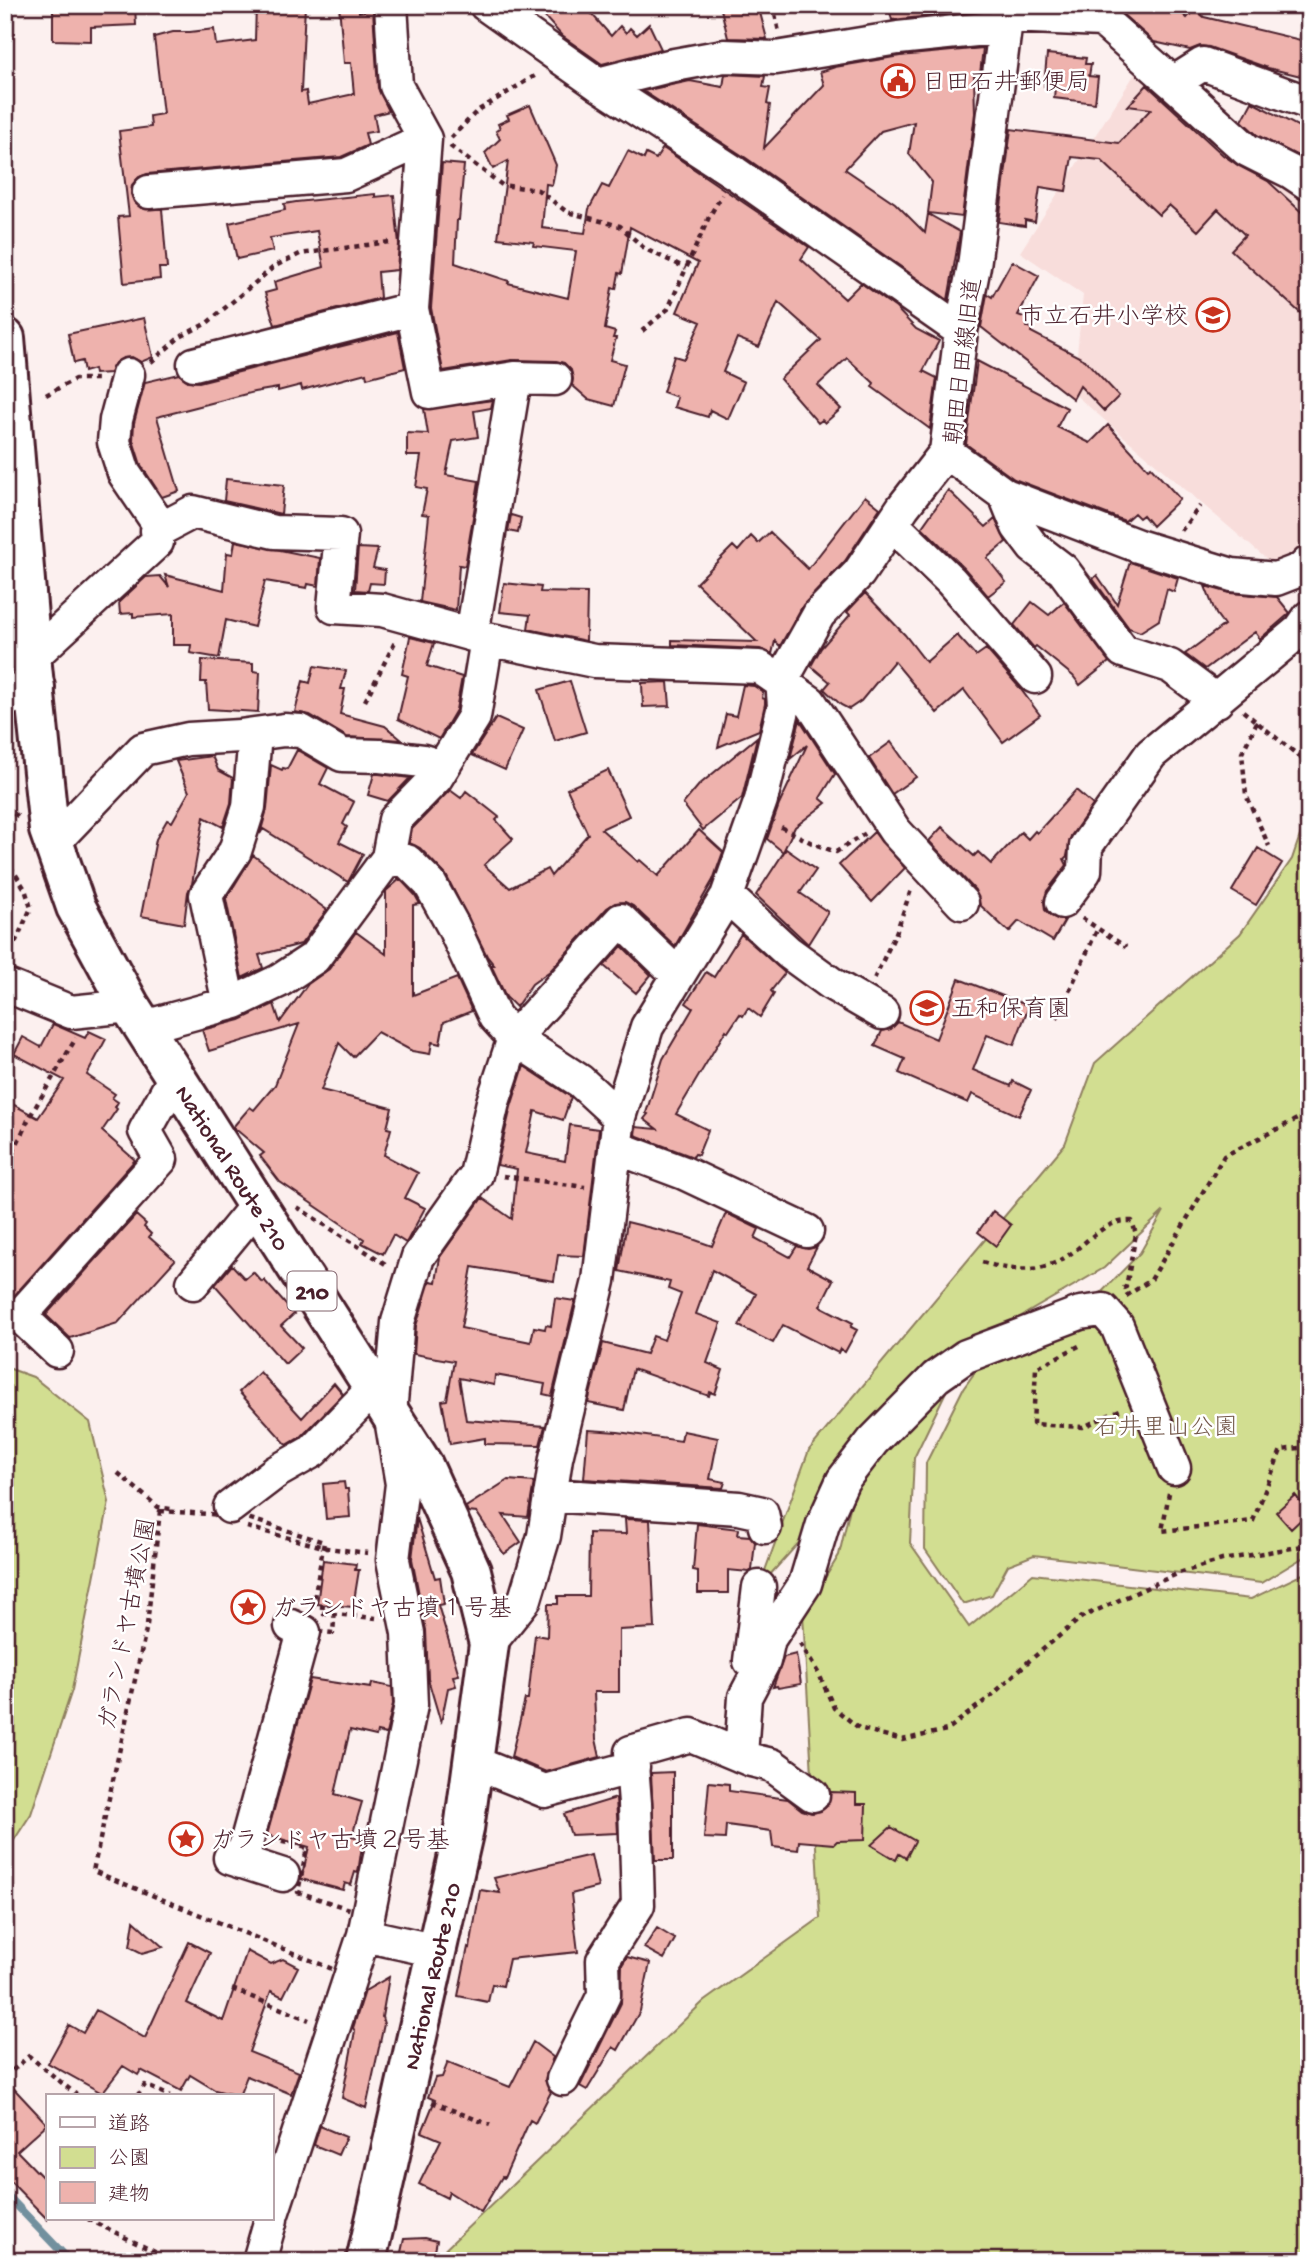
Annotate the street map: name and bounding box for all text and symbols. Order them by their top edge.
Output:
public building icon: 日田石井郵便局 [879,62,917,100]
place label: 日田石井郵便局 [922,69,1090,99]
street label: 朝田日田線旧道 [940,276,990,447]
school or university icon: 市立石井小学校 [1194,296,1232,334]
place label: 市立石井小学校 [1020,303,1188,333]
school or university icon: 五和保育園 [908,989,946,1027]
place label: 五和保育園 [951,996,1071,1026]
street label: National Route 210 [166,1081,294,1258]
road number: 210 [288,1272,336,1310]
park label: 石井里山公園 [1094,1414,1238,1444]
street label: ガランドヤ古墳公園 [94,1516,164,1733]
place icon: ガランドヤ古墳１号基 [229,1588,267,1626]
place label: ガランドヤ古墳１号基 [272,1595,512,1625]
place icon: ガランドヤ古墳２号基 [167,1820,205,1858]
place label: ガランドヤ古墳２号基 [210,1827,450,1857]
street label: National Route 210 [399,1880,470,2073]
legend [46,2094,273,2220]
text: 道路 [108,2113,150,2139]
text: 公園 [108,2148,150,2173]
text: 建物 [108,2183,150,2209]

